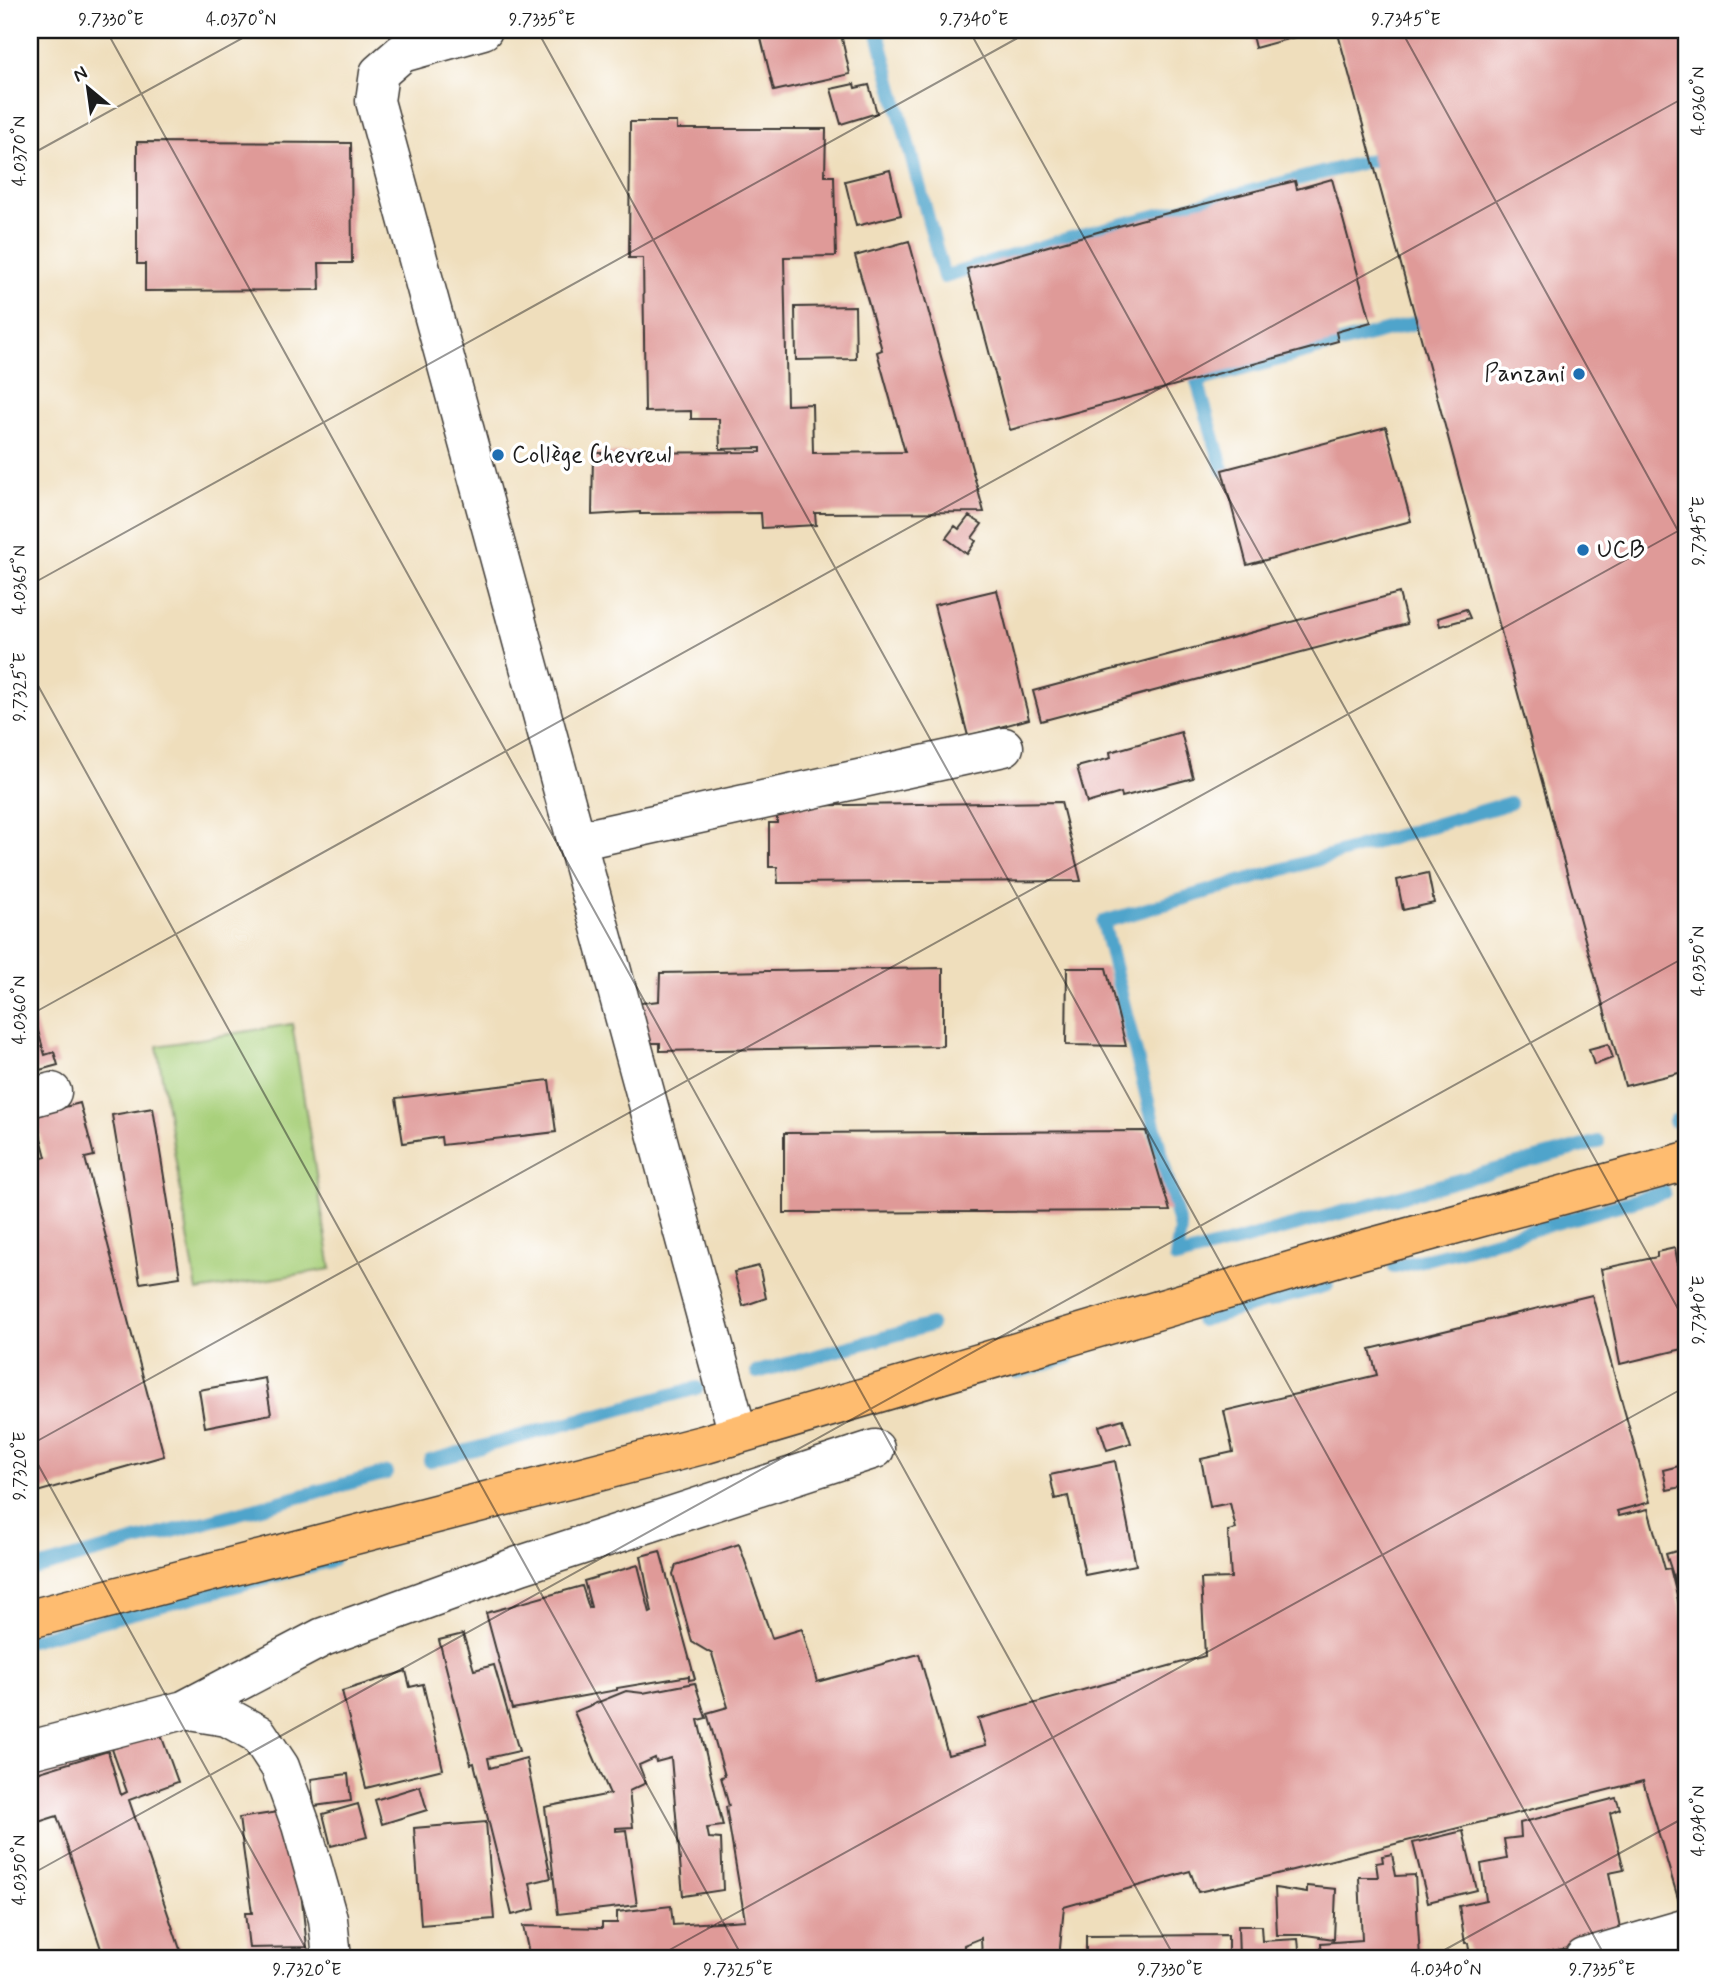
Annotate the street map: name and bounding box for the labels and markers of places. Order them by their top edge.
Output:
place label: Panzani [1484,359,1565,390]
marker: Panzani [1571,366,1587,382]
place label: Collège Chevreul [512,440,672,471]
marker: Collège Chevreul [490,447,506,463]
place label: UCB [1597,535,1645,566]
marker: UCB [1575,542,1591,558]

